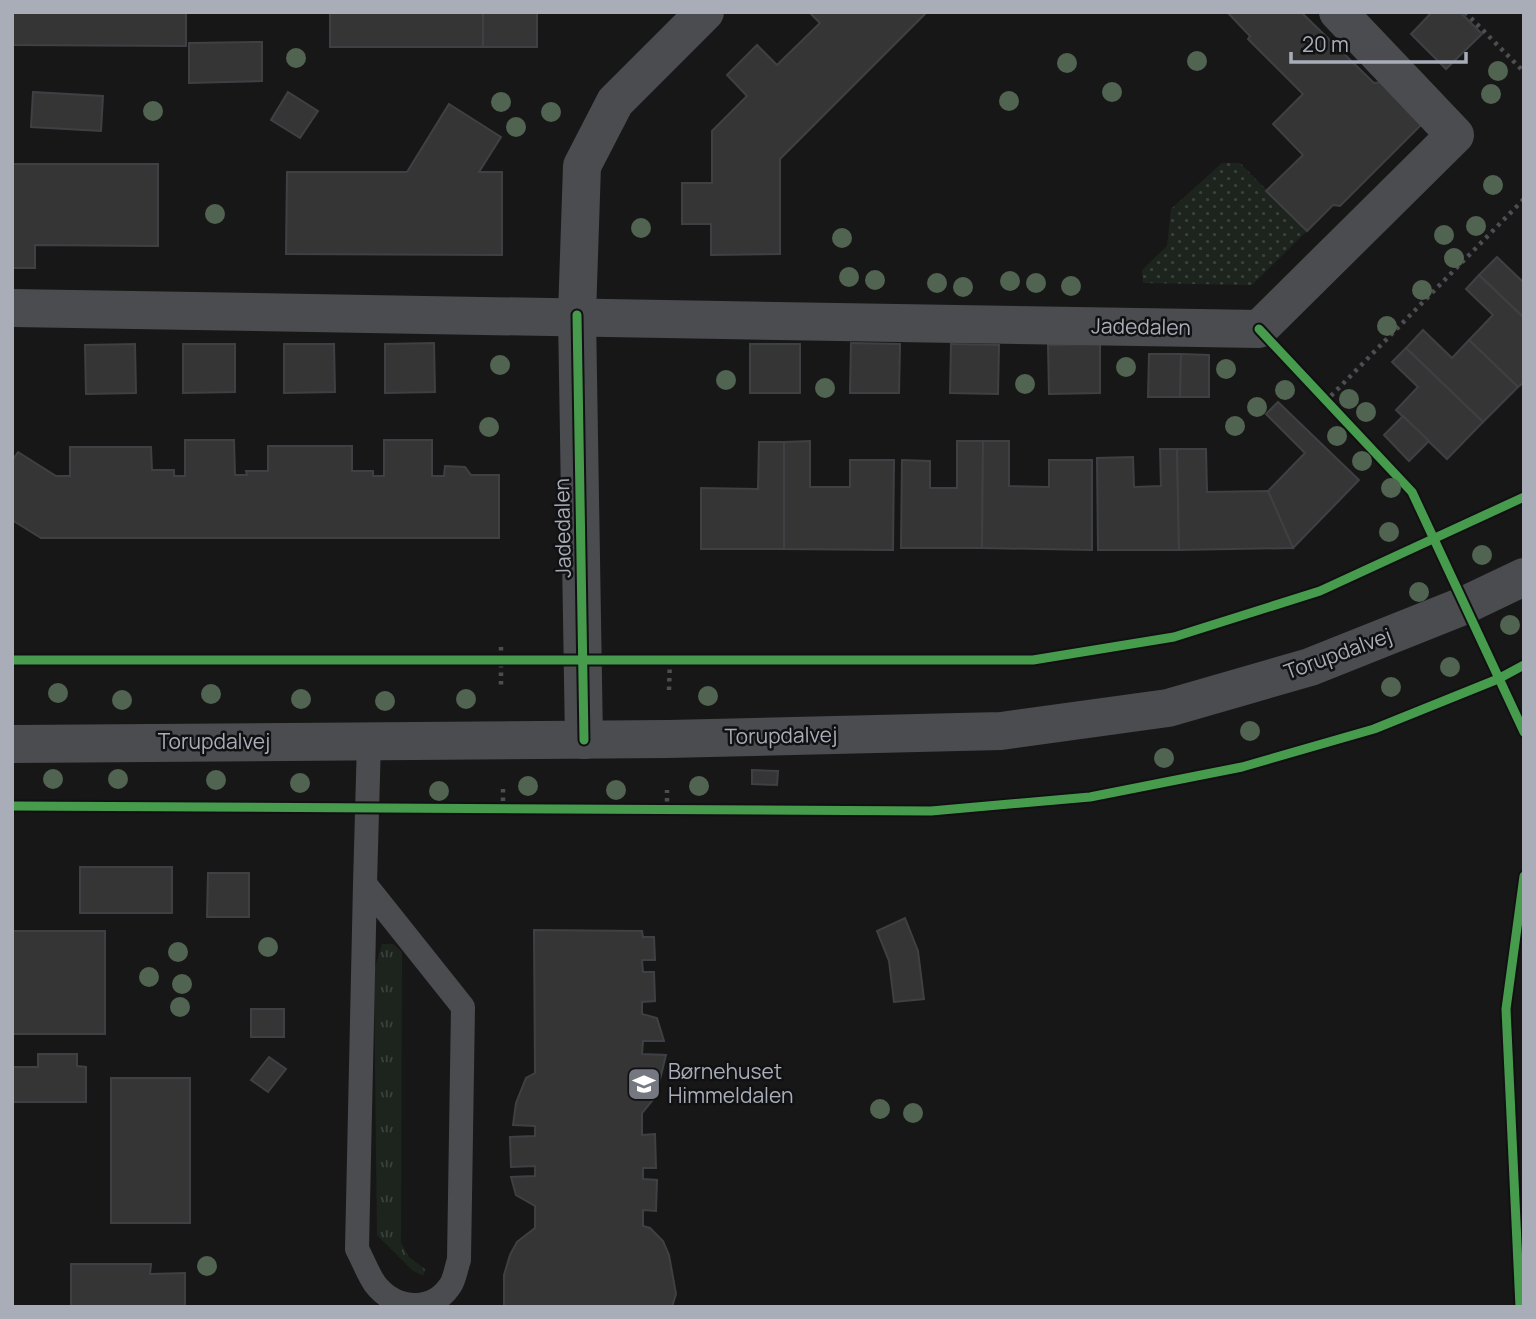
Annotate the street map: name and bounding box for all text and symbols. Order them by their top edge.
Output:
scale bar [1291,21,1466,65]
text: 20 m [1302,30,1349,58]
street label: Jadedalen [1091,311,1191,341]
street label: Jadedalen [547,478,577,578]
street label: Torupdalvej [1280,621,1395,685]
street label: Torupdalvej [724,720,837,750]
street label: Torupdalvej [158,727,270,755]
place label: Børnehuset Himmeldalen [668,1057,793,1109]
school or university icon: Børnehuset Himmeldalen [625,1065,663,1103]

